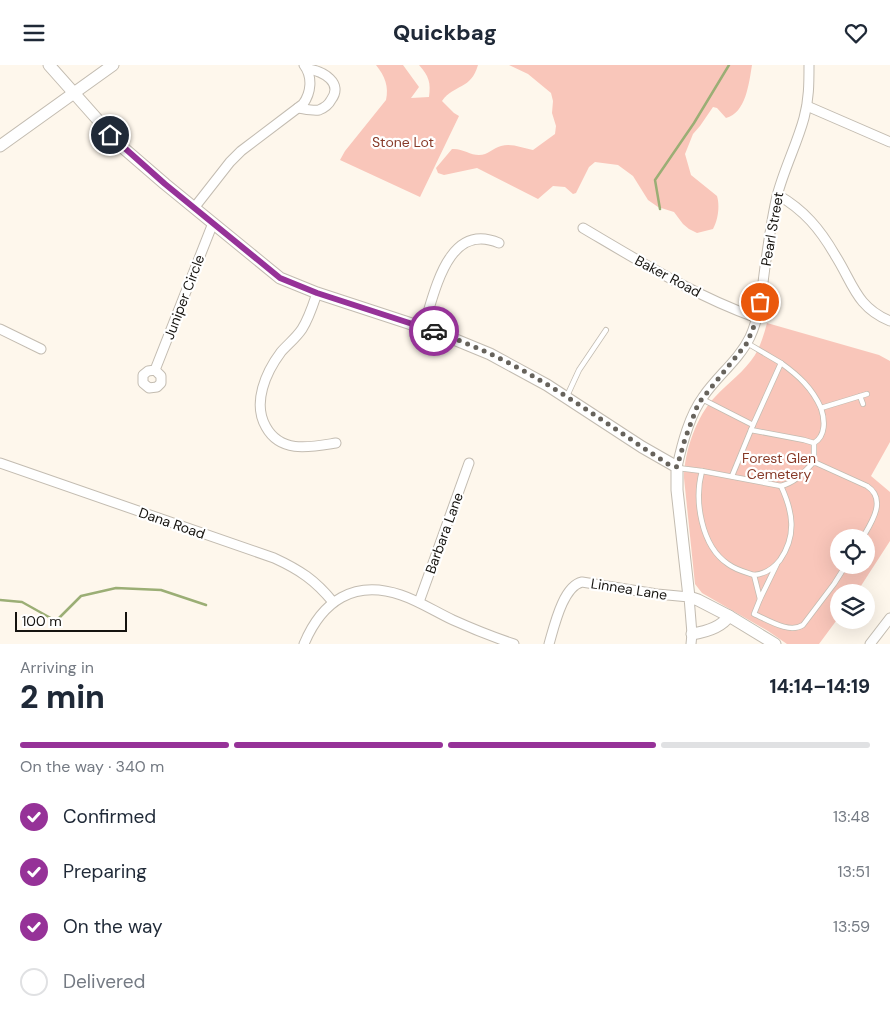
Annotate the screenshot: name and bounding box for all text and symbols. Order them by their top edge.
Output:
text: Quickbag [393,18,497,47]
icon: menu [20,19,48,47]
icon: heart [842,19,870,47]
pin [89,114,131,156]
icon: home [96,121,124,149]
park label: Stone Lot [372,133,434,151]
street label: Pearl Street [757,191,787,267]
street label: Baker Road [632,251,704,301]
street label: Juniper Circle [160,252,208,342]
pin [739,281,781,323]
icon: bag [746,288,774,316]
courier [409,306,459,356]
icon: car [420,317,448,345]
park label: Forest Glen Cemetery [742,449,816,483]
street label: Barbara Lane [421,490,467,576]
street label: Dana Road [136,503,208,543]
map controls [830,529,875,629]
button: locate [830,529,875,574]
street label: Linnea Lane [590,574,669,604]
button: layers [830,584,875,629]
scale bar [15,609,128,632]
text: 100 m [22,612,62,630]
text: Arriving in [20,657,94,678]
text: 14:14–14:19 [769,674,870,699]
text: 2 min [20,676,105,718]
text: On the way · 340 m [20,756,164,777]
icon: check [20,803,48,831]
text: Confirmed [63,804,156,829]
text: 13:48 [833,806,870,827]
icon: check [20,858,48,886]
text: Preparing [63,859,147,884]
text: 13:51 [838,861,870,882]
icon: check [20,913,48,941]
text: On the way [63,914,163,939]
text: 13:59 [833,916,870,937]
text: Delivered [63,969,145,994]

